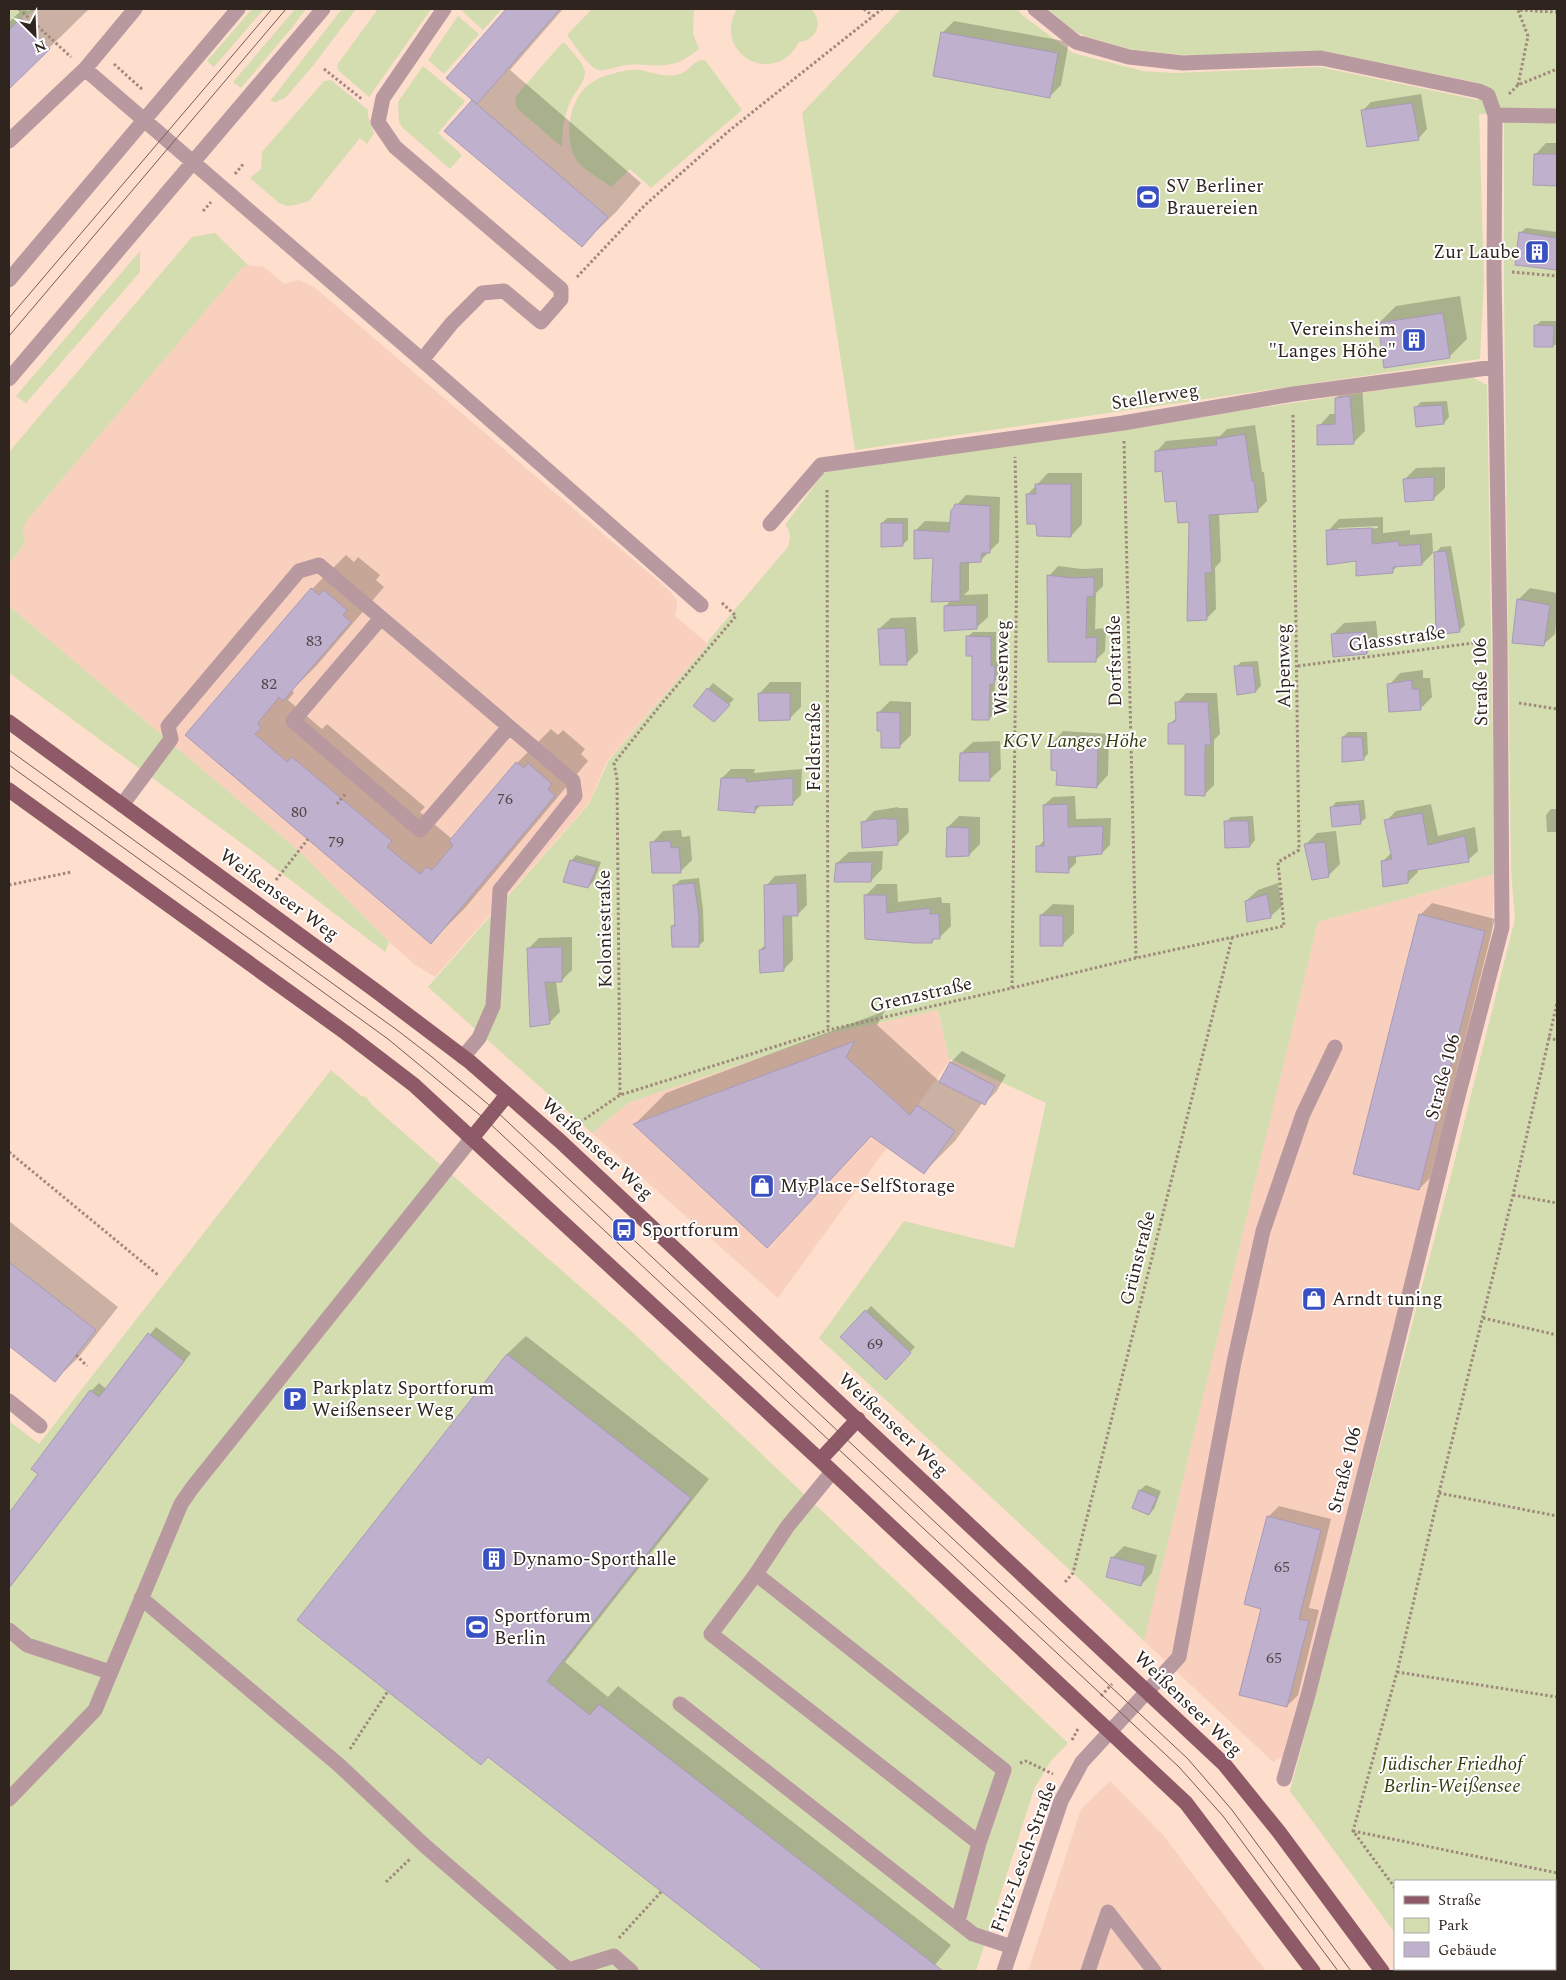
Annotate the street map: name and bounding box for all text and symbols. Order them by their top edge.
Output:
north arrow [10,10,60,60]
text: N [31,35,50,58]
place label: SV Berliner Brauereien [1166,172,1264,223]
sports icon: SV Berliner Brauereien [1135,184,1161,210]
place label: Zur Laube [1433,238,1520,267]
building icon: Zur Laube [1524,239,1550,265]
place label: Vereinsheim "Langes Höhe" [1268,315,1396,366]
building icon: Vereinsheim "Langes Höhe" [1401,327,1427,353]
street label: Stellerweg [1109,376,1201,418]
street label: Dorfstraße [1100,615,1130,707]
street label: Glassstraße [1346,618,1448,660]
street label: Wiesenweg [987,620,1017,716]
street label: Alpenweg [1269,624,1299,708]
house number: 83 [306,629,322,653]
street label: Straße 106 [1466,638,1496,726]
house number: 82 [261,672,277,696]
street label: Feldstraße [800,702,829,792]
park label: KGV Langes Höhe [1003,727,1147,756]
house number: 76 [497,787,513,811]
house number: 80 [291,800,307,824]
house number: 79 [328,830,344,854]
street label: Weißenseer Weg [213,842,345,948]
street label: Koloniestraße [589,870,621,988]
street label: Grenzstraße [867,969,975,1021]
street label: Straße 106 [1418,1031,1468,1123]
street label: Weißenseer Weg [535,1091,659,1207]
place label: MyPlace-SelfStorage [780,1172,955,1201]
shop icon: MyPlace-SelfStorage [749,1173,775,1199]
street label: Grünstraße [1112,1208,1164,1308]
place label: Sportforum [642,1216,739,1245]
bus stop icon: Sportforum [611,1217,637,1243]
place label: Arndt tuning [1332,1285,1443,1314]
shop icon: Arndt tuning [1301,1286,1327,1312]
house number: 69 [867,1332,883,1356]
street label: Weißenseer Weg [831,1366,955,1484]
place label: Parkplatz Sportforum Weißenseer Weg [312,1374,494,1425]
parking icon: Parkplatz Sportforum Weißenseer Weg [282,1386,308,1412]
street label: Straße 106 [1320,1424,1370,1516]
place label: Dynamo-Sporthalle [512,1545,676,1574]
building icon: Dynamo-Sporthalle [481,1546,507,1572]
house number: 65 [1274,1555,1290,1579]
place label: Sportforum Berlin [494,1602,591,1653]
sports icon: Sportforum Berlin [464,1614,490,1640]
street label: Weißenseer Weg [1127,1644,1249,1764]
house number: 65 [1266,1646,1282,1670]
park label: Jüdischer Friedhof Berlin-Weißensee [1379,1750,1526,1801]
street label: Fritz-Lesch-Straße [983,1777,1065,1937]
legend [1394,1880,1556,1970]
text: Straße [1438,1889,1481,1912]
text: Park [1438,1914,1469,1937]
text: Gebäude [1438,1939,1497,1962]

